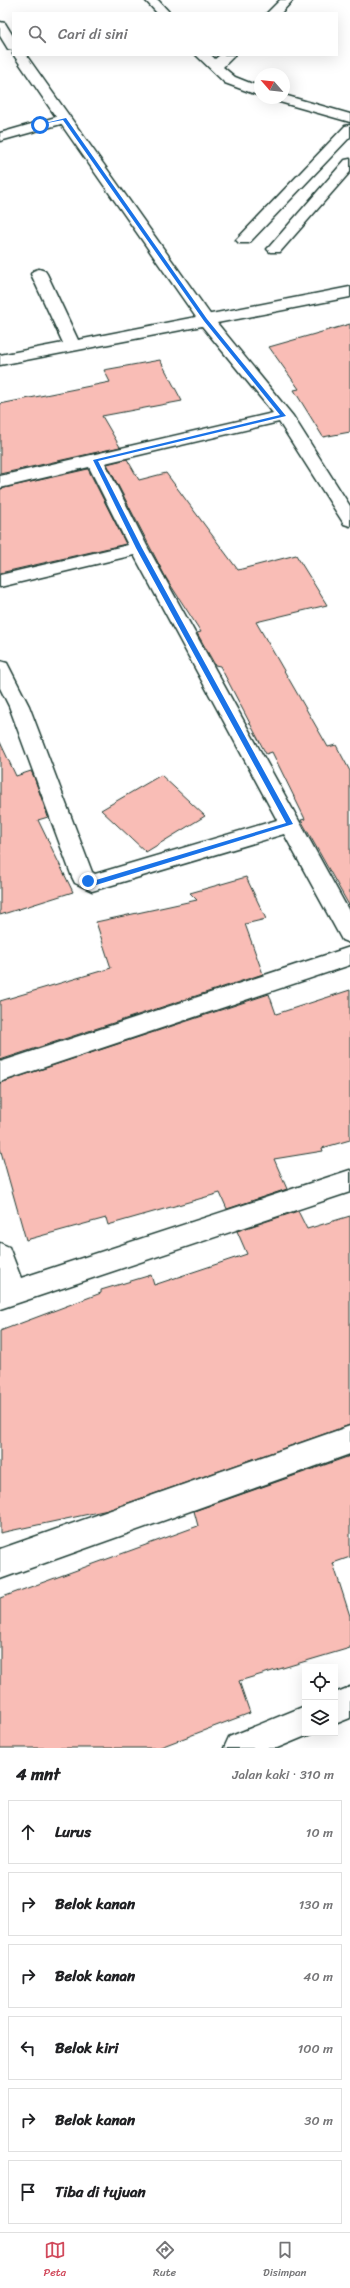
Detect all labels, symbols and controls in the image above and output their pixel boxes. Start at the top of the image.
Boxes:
search box [12,12,338,56]
text: Cari di sini [58,21,128,47]
icon: search [26,23,48,45]
north arrow [254,68,290,104]
route start [31,116,49,134]
route end [79,872,97,890]
map controls [302,1664,338,1736]
button: locate [302,1664,338,1700]
button: layers [302,1700,338,1736]
text: 4 mnt [16,1759,60,1789]
text: Jalan kaki · 310 m [232,1763,334,1786]
text: Lurus [55,1819,91,1845]
icon: ahead [17,1821,39,1843]
text: 10 m [306,1821,333,1844]
text: Belok kanan [55,1891,135,1917]
icon: right [17,1893,39,1915]
text: 130 m [299,1893,333,1916]
text: Belok kanan [55,1963,135,1989]
icon: right [17,1965,39,1987]
text: 40 m [303,1965,333,1988]
text: Belok kiri [55,2035,118,2061]
icon: left [17,2037,39,2059]
text: 100 m [298,2037,333,2060]
text: Belok kanan [55,2107,135,2133]
icon: right [17,2109,39,2131]
text: 30 m [304,2109,333,2132]
text: Tiba di tujuan [55,2179,146,2205]
icon: arrive [17,2181,39,2203]
tab: Peta [43,2239,66,2282]
tab: Rute [153,2239,176,2282]
tab: Disimpan [263,2239,307,2282]

